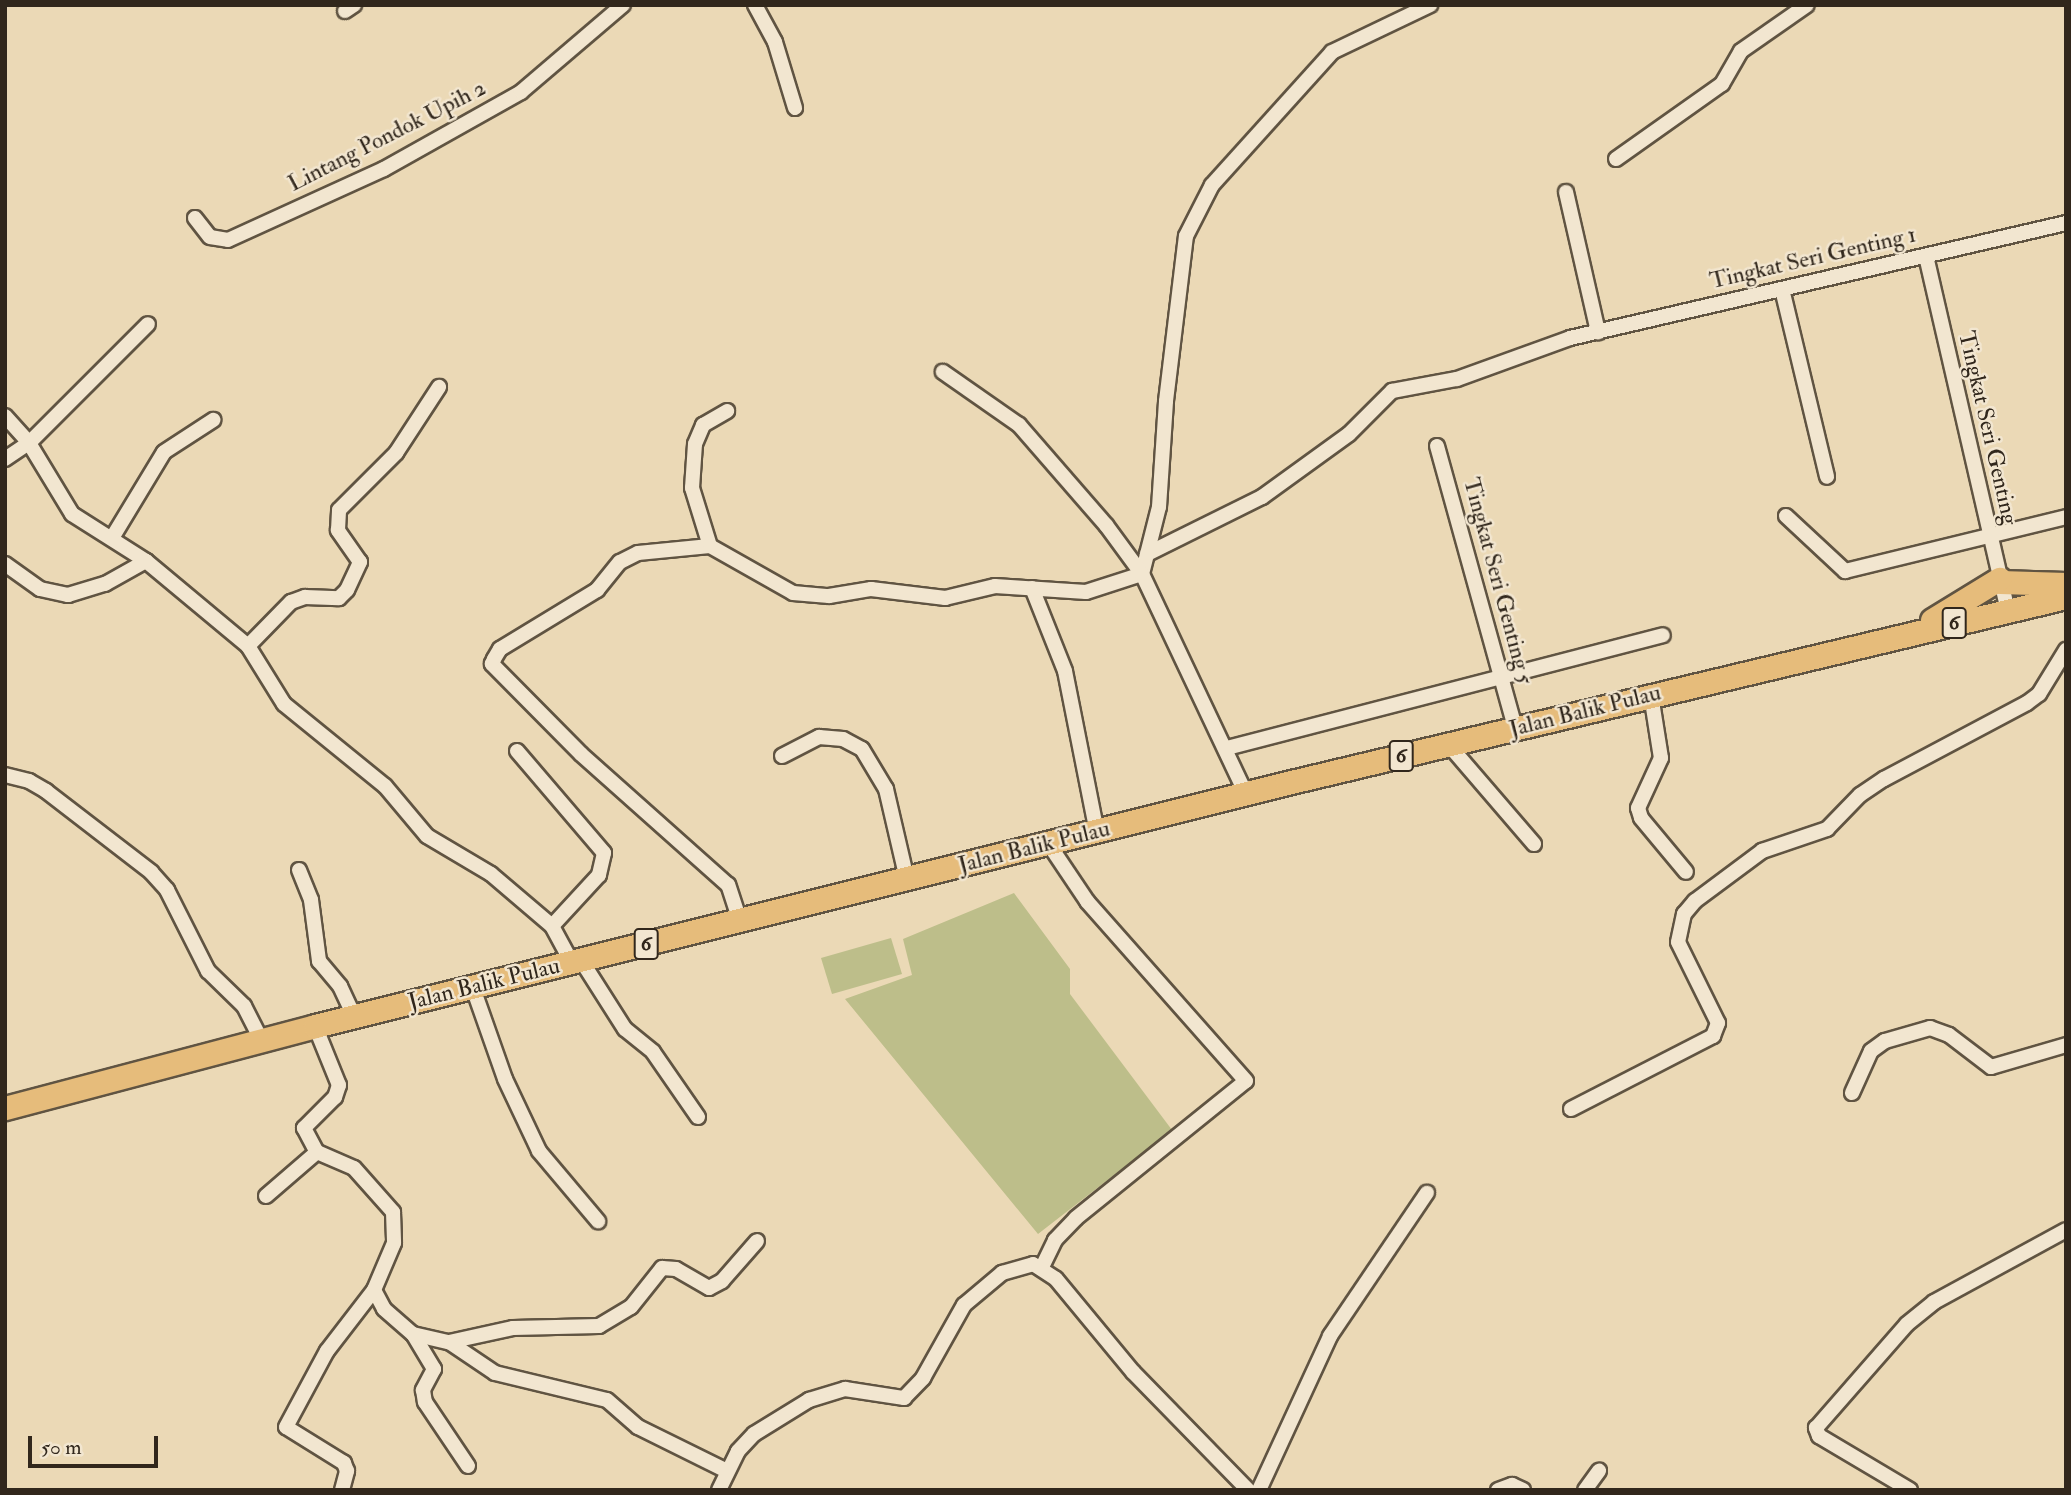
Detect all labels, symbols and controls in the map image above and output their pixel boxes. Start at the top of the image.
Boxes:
street label: Lintang Pondok Upih 2 [284,74,490,198]
street label: Tingkat Seri Genting 1 [1707,221,1919,295]
street label: Tingkat Seri Genting [1952,328,2024,528]
street label: Tingkat Seri Genting 5 [1457,475,1539,687]
road number: 6 [1940,606,1968,640]
street label: Jalan Balik Pulau [1506,679,1664,743]
road number: 6 [1387,738,1415,774]
street label: Jalan Balik Pulau [955,815,1113,879]
road number: 6 [632,926,660,962]
street label: Jalan Balik Pulau [405,952,563,1016]
scale bar [32,1422,161,1466]
text: 50 m [41,1434,82,1461]

